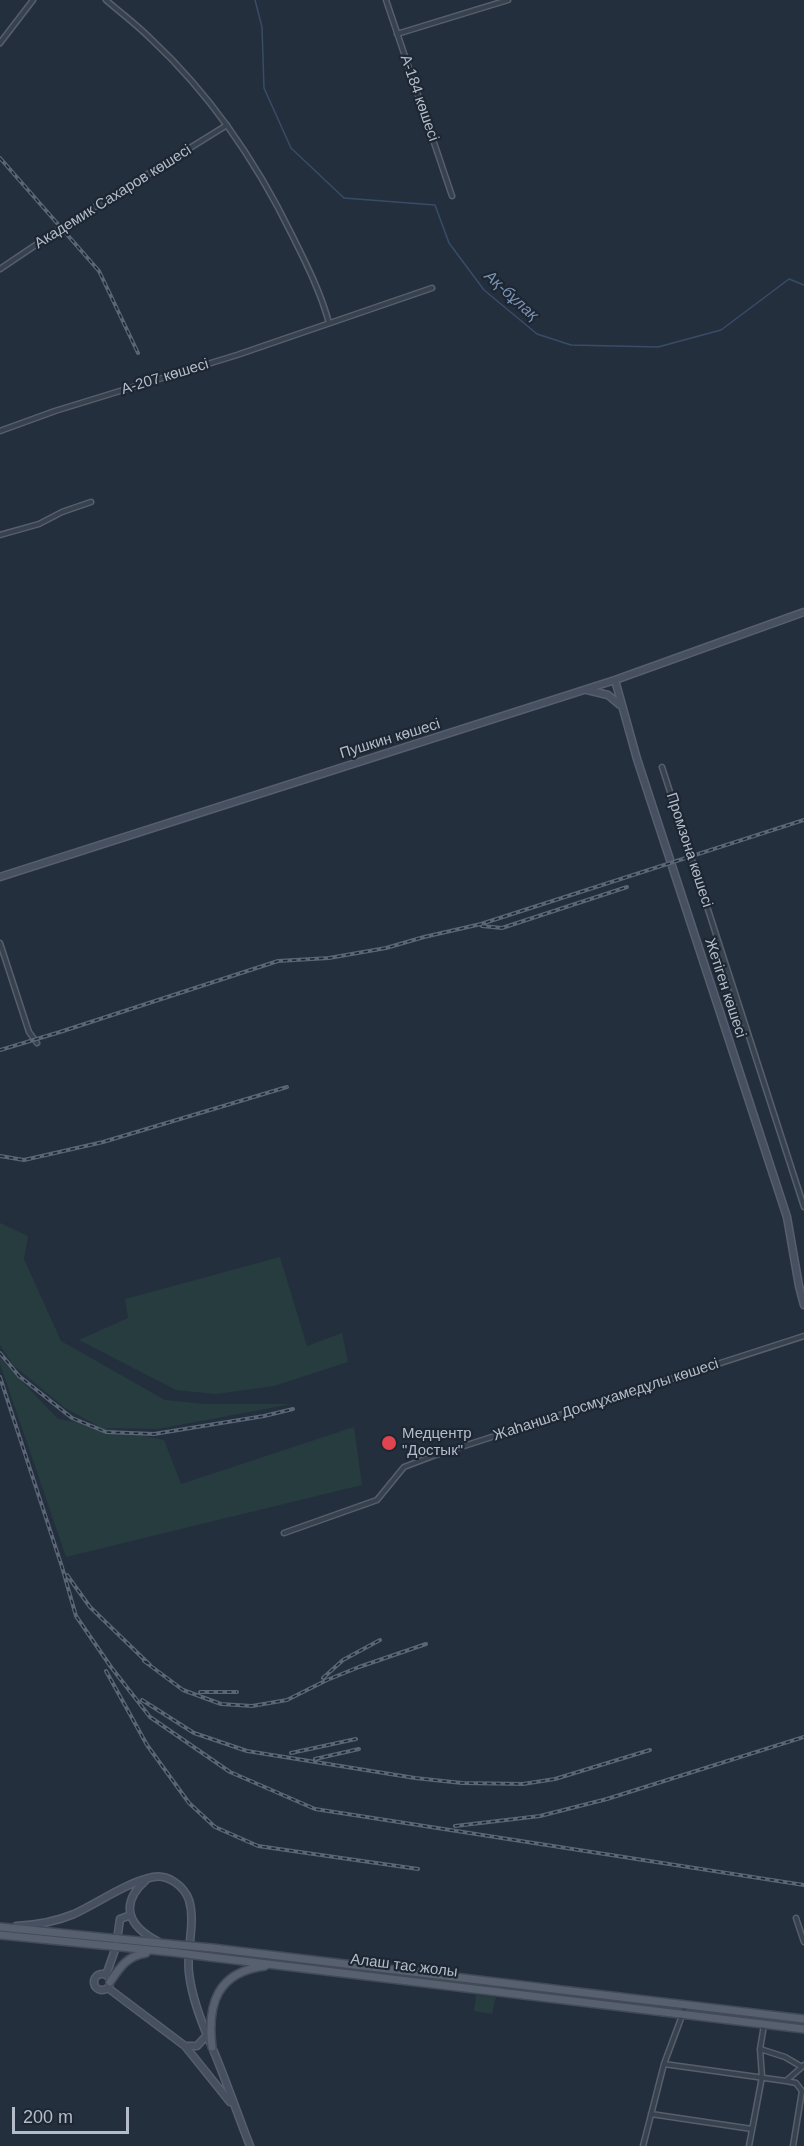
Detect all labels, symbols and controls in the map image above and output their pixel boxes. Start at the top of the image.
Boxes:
street label: А-184 көшесі [396,52,442,144]
street label: Академик Сахаров көшесі [31,141,195,253]
water label: Ақ-бұлақ [480,267,542,325]
street label: А-207 көшесі [119,355,211,399]
street label: Пушкин көшесі [338,715,442,763]
street label: Промзона көшесі [662,790,716,910]
street label: Жетіген көшесі [700,936,750,1040]
street label: Жаһанша Досмұхамедұлы көшесі [491,1355,721,1445]
place label: Медцентр "Достык" [402,1425,472,1460]
marker: Медцентр "Достык" [380,1434,398,1452]
street label: Алаш тас жолы [350,1951,458,1981]
scale bar [15,2095,132,2133]
text: 200 m [23,2107,73,2127]

